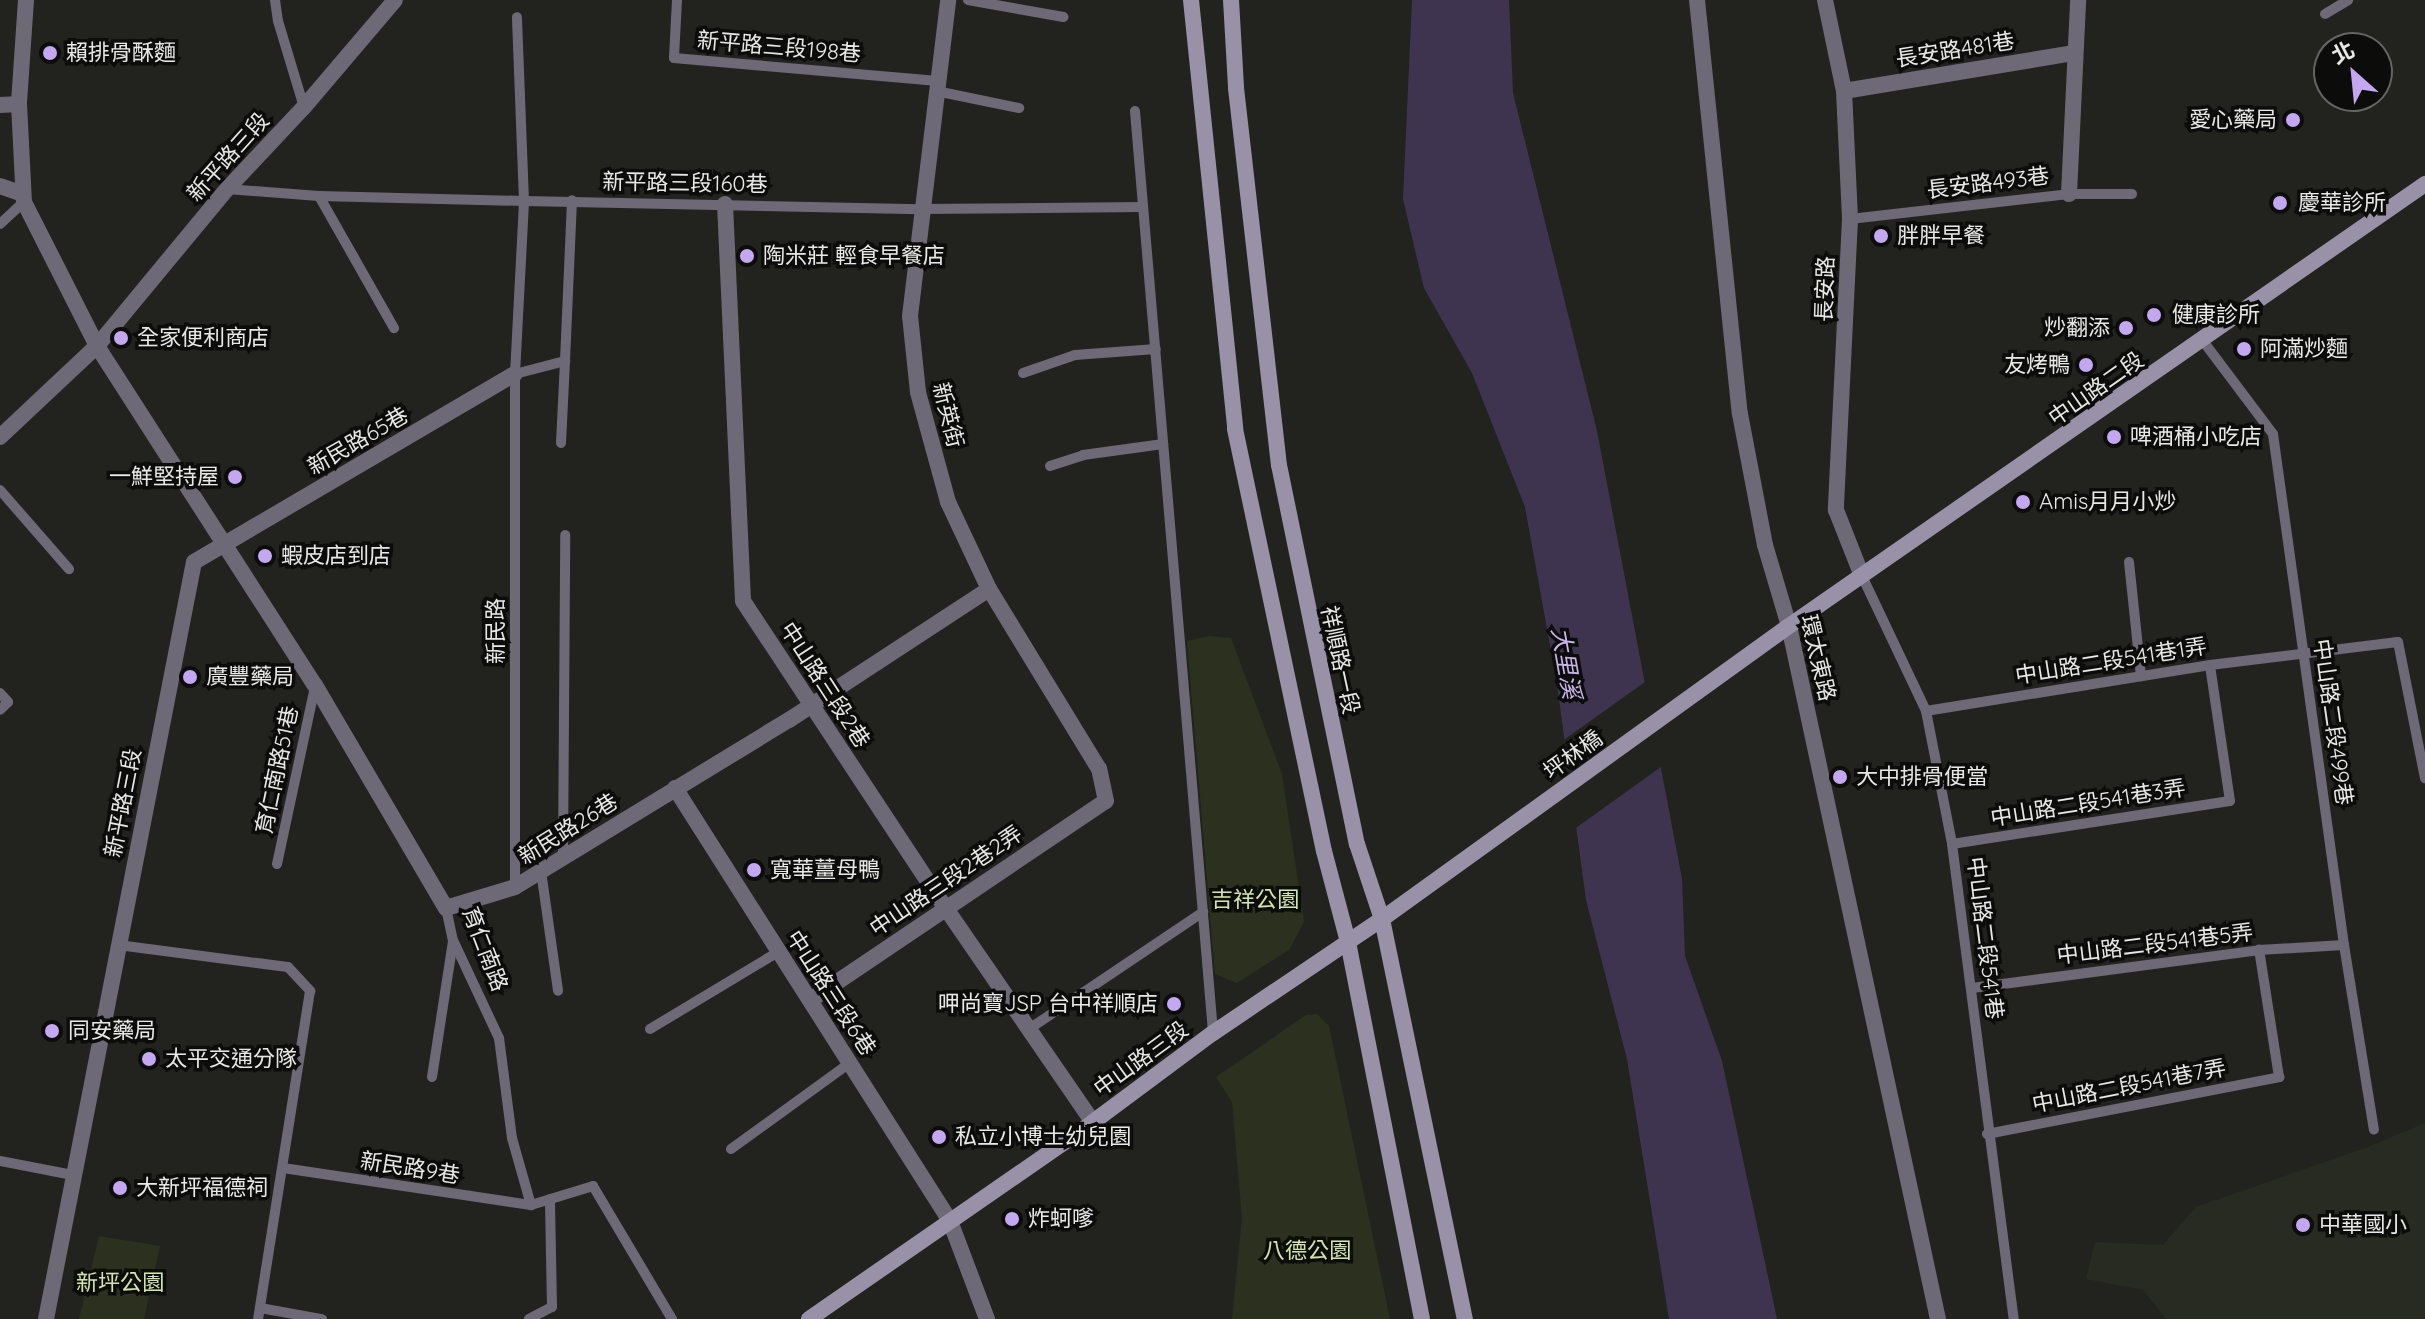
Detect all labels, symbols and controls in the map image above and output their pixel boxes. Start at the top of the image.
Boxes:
street label: 新平路三段198巷 [696,27,862,67]
street label: 長安路481巷 [1894,28,2016,72]
north arrow [2313,32,2393,112]
text: 北 [2327,35,2359,70]
place label: 賴排骨酥麵 [66,40,176,66]
marker: 賴排骨酥麵 [41,44,59,62]
street label: 新平路三段 [181,107,275,207]
place label: 愛心藥局 [2189,107,2277,133]
marker: 愛心藥局 [2284,111,2302,129]
street label: 長安路493巷 [1925,162,2051,204]
street label: 新平路三段160巷 [602,168,768,198]
place label: 慶華診所 [2298,190,2386,216]
marker: 慶華診所 [2269,192,2291,214]
place label: 胖胖早餐 [1897,223,1985,249]
marker: 胖胖早餐 [1872,227,1890,245]
place label: 陶米莊 輕食早餐店 [763,243,945,269]
marker: 陶米莊 輕食早餐店 [738,247,756,265]
street label: 長安路 [1811,256,1839,322]
place label: 健康診所 [2172,302,2260,328]
marker: 健康診所 [2143,304,2165,326]
place label: 炒翻添 [2044,315,2110,341]
marker: 炒翻添 [2117,319,2135,337]
place label: 全家便利商店 [137,325,269,351]
marker: 全家便利商店 [112,329,130,347]
place label: 阿滿炒麵 [2260,336,2348,362]
marker: 阿滿炒麵 [2235,340,2253,358]
street label: 中山路二段 [2043,347,2149,431]
place label: 友烤鴨 [2004,352,2070,378]
marker: 友烤鴨 [2077,356,2095,374]
street label: 新英街 [927,380,969,450]
street label: 新民路65巷 [303,402,413,480]
place label: 啤酒桶小吃店 [2130,424,2262,450]
marker: 啤酒桶小吃店 [2105,428,2123,446]
place label: 一鮮堅持屋 [109,464,219,490]
marker: 一鮮堅持屋 [226,468,244,486]
place label: Amis月月小炒 [2039,489,2176,515]
marker: Amis月月小炒 [2014,493,2032,511]
place label: 蝦皮店到店 [281,543,391,569]
marker: 蝦皮店到店 [256,547,274,565]
street label: 新民路 [483,598,509,664]
street label: 祥順路一段 [1316,603,1364,717]
street label: 環太東路 [1795,612,1841,704]
street label: 中山路三段2巷 [775,617,875,753]
water label: 大里溪 [1546,625,1586,701]
street label: 中山路二段541巷1弄 [2013,633,2209,689]
street label: 中山路二段499巷 [2308,637,2358,807]
place label: 廣豐藥局 [206,664,294,690]
marker: 廣豐藥局 [181,668,199,686]
street label: 育仁南路51巷 [251,704,303,836]
street label: 坪林橋 [1539,725,1607,785]
street label: 新平路三段 [100,746,146,860]
place label: 大中排骨便當 [1856,764,1988,790]
marker: 大中排骨便當 [1831,768,1849,786]
street label: 中山路二段541巷3弄 [1989,775,2187,831]
street label: 新民路26巷 [514,788,622,870]
street label: 中山路三段2巷2弄 [865,820,1027,942]
street label: 中山路二段541巷 [1962,855,2008,1021]
place label: 寬華薑母鴨 [770,857,880,883]
marker: 寬華薑母鴨 [745,861,763,879]
park label: 吉祥公園 [1211,887,1299,913]
street label: 育仁南路 [457,903,513,995]
street label: 中山路二段541巷5弄 [2055,919,2255,969]
street label: 中山路三段6巷 [781,925,881,1061]
place label: 呷尚寶JSP 台中祥順店 [938,991,1158,1017]
marker: 呷尚寶JSP 台中祥順店 [1165,995,1183,1013]
street label: 中山路三段 [1089,1016,1193,1102]
place label: 同安藥局 [68,1018,156,1044]
marker: 同安藥局 [43,1022,61,1040]
place label: 太平交通分隊 [165,1046,297,1072]
marker: 太平交通分隊 [140,1050,158,1068]
street label: 中山路二段541巷7弄 [2030,1054,2228,1118]
place label: 私立小博士幼兒園 [955,1124,1131,1150]
marker: 私立小博士幼兒園 [930,1128,948,1146]
street label: 新民路9巷 [358,1147,462,1189]
place label: 大新坪福德祠 [136,1175,268,1201]
marker: 大新坪福德祠 [111,1179,129,1197]
place label: 炸蚵嗲 [1028,1206,1094,1232]
marker: 炸蚵嗲 [1003,1210,1021,1228]
place label: 中華國小 [2319,1212,2407,1238]
marker: 中華國小 [2294,1216,2312,1234]
park label: 八德公園 [1263,1238,1351,1264]
park label: 新坪公園 [76,1270,164,1296]

